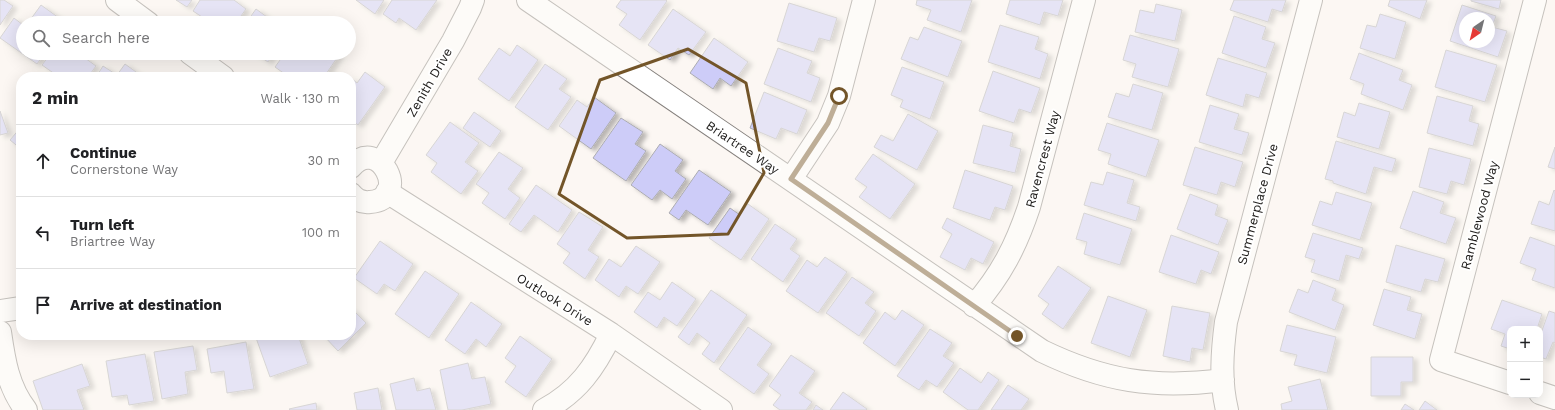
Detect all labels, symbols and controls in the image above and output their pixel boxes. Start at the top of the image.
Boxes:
north arrow [1459,12,1495,48]
search box [16,16,356,60]
icon: search [30,27,52,49]
text: Search here [62,29,150,47]
street label: Zenith Drive [404,45,455,119]
route start [830,87,848,105]
text: 2 min [32,88,78,108]
text: Walk · 130 m [261,91,340,106]
street label: Ravencrest Way [1022,109,1063,209]
street label: Briartree Way [703,117,782,178]
street label: Summerplace Drive [1234,142,1281,266]
text: Continue [70,144,137,162]
icon: ahead [32,150,54,172]
text: 30 m [308,153,340,168]
street label: Ramblewood Way [1458,159,1501,271]
text: Cornerstone Way [70,162,178,177]
text: Turn left [70,216,134,234]
icon: left [32,222,54,244]
text: 100 m [302,225,340,240]
text: Briartree Way [70,234,155,249]
street label: Outlook Drive [514,270,595,329]
icon: arrive [32,294,54,316]
text: Arrive at destination [70,296,222,314]
map controls [1507,326,1543,398]
button: + [1507,326,1543,362]
route end [1008,327,1026,345]
button: − [1507,362,1543,398]

